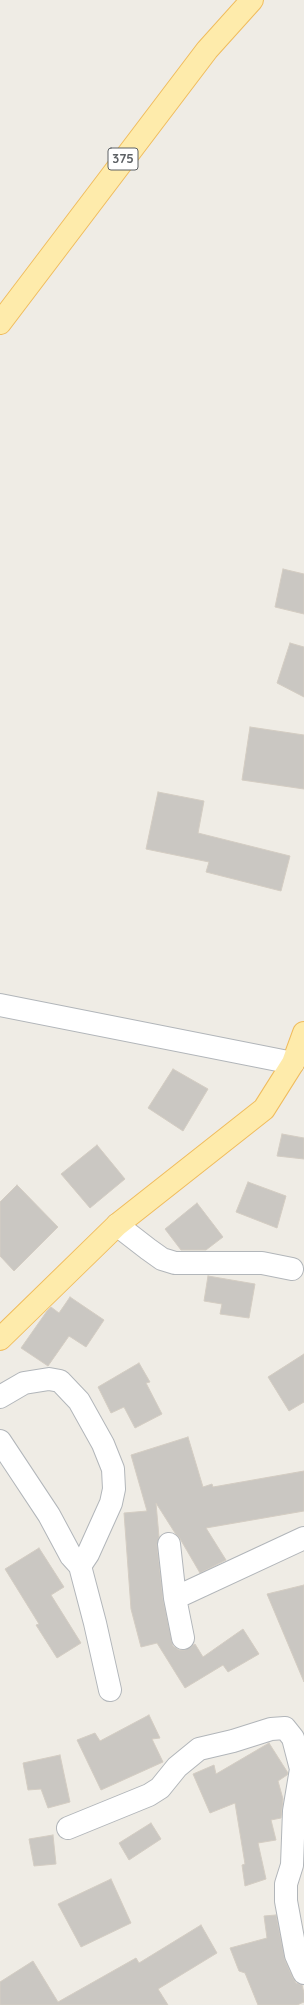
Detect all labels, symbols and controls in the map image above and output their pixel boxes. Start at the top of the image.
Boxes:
road number: 375 [108,148,138,170]

